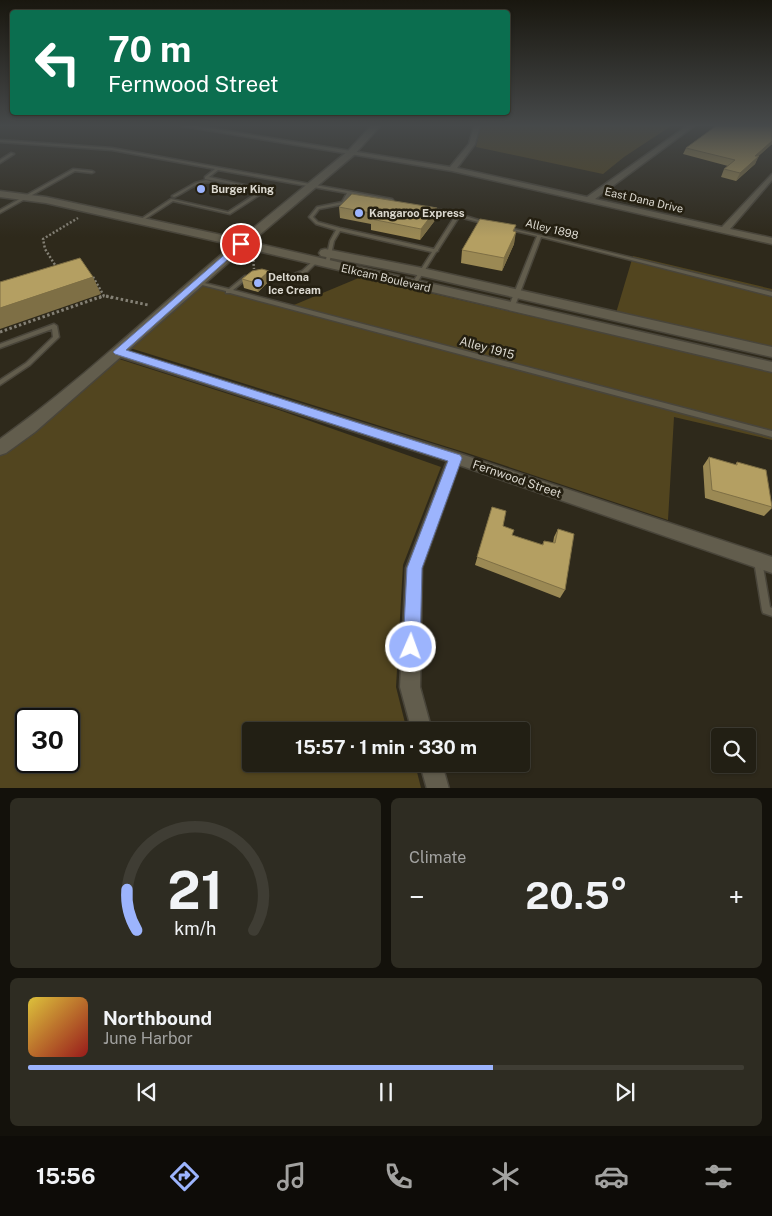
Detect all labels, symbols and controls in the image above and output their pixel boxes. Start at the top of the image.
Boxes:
text: 70 m [108,29,191,70]
icon: left [25,30,90,95]
text: Fernwood Street [108,71,279,97]
marker: Burger King [195,183,207,195]
place label: Burger King [211,183,274,195]
street label: East Dana Drive [604,185,684,215]
marker: Kangaroo Express [353,207,365,219]
place label: Kangaroo Express [369,207,465,219]
street label: Alley 1898 [524,217,580,241]
pin [220,223,262,265]
icon: arrive [227,230,255,258]
street label: Elkcam Boulevard [340,262,432,294]
place label: Deltona Ice Cream [268,271,321,296]
marker: Deltona Ice Cream [252,277,264,289]
street label: Alley 1915 [458,334,516,362]
street label: Fernwood Street [471,457,564,501]
position arrow [384,620,436,672]
speed limit sign: 30 [15,708,80,773]
map controls [711,728,756,773]
button: search [711,728,756,773]
text: 15:57 · 1 min · 330 m [295,736,477,758]
text: Climate [409,848,466,867]
text: 21 [168,860,223,921]
text: 20.5° [525,873,628,918]
text: − [409,880,425,913]
text: + [728,880,744,913]
text: km/h [174,918,217,939]
text: Northbound [103,1007,212,1029]
text: June Harbor [103,1029,193,1048]
icon: previous [133,1078,161,1106]
icon: pause [372,1078,400,1106]
icon: next [611,1078,639,1106]
icon: directions [167,1159,202,1194]
icon: music [274,1159,309,1194]
icon: phone [381,1159,416,1194]
icon: climate [488,1159,523,1194]
icon: car [594,1159,629,1194]
icon: filters [701,1159,736,1194]
text: 15:56 [36,1163,95,1189]

